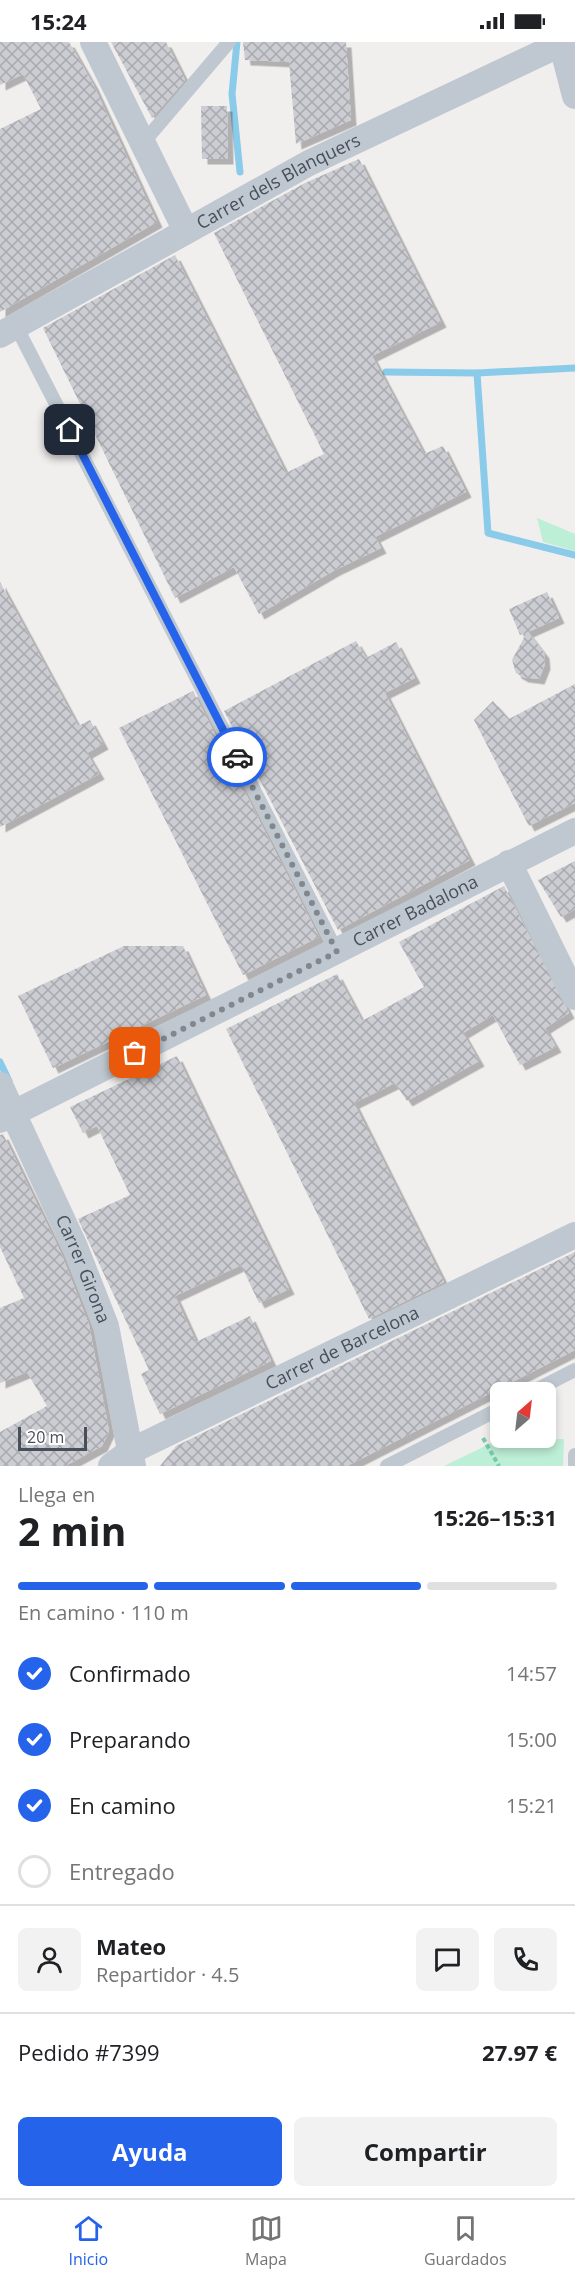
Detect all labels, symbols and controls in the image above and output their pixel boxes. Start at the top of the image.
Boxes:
text: 15:24 [30,6,87,36]
street label: Carrer dels Blanquers [192,127,364,234]
pin [44,404,95,455]
icon: home [53,413,86,446]
courier [207,727,267,787]
icon: car [221,741,254,774]
street label: Carrer Badalona [348,869,482,952]
pin [109,1027,160,1078]
icon: bag [118,1036,151,1069]
street label: Carrer Girona [51,1211,117,1326]
street label: Carrer de Barcelona [261,1300,423,1395]
north arrow [490,1382,556,1448]
map controls [490,1382,556,1448]
scale bar [18,1424,87,1452]
text: 20 m [27,1426,64,1448]
text: Llega en [18,1481,95,1508]
text: 15:26–15:31 [433,1502,557,1532]
text: 2 min [18,1504,126,1557]
text: En camino · 110 m [18,1599,189,1626]
icon: check [18,1657,51,1690]
text: Confirmado [69,1658,191,1688]
text: 14:57 [506,1660,557,1687]
icon: check [18,1723,51,1756]
text: Preparando [69,1724,191,1754]
text: 15:00 [506,1726,557,1753]
icon: check [18,1789,51,1822]
text: En camino [69,1790,176,1820]
text: 15:21 [506,1792,557,1819]
text: Entregado [69,1856,175,1886]
button: person [18,1928,81,1991]
button: chat [416,1928,479,1991]
button: phone [494,1928,557,1991]
text: Mateo [96,1931,166,1961]
text: Repartidor · 4.5 [96,1961,240,1988]
text: Pedido #7399 [18,2037,160,2067]
text: 27.97 € [482,2037,557,2067]
button: Ayuda [18,2117,282,2186]
button: Compartir [294,2117,557,2186]
tab: Inicio [68,2212,108,2270]
tab: Mapa [245,2212,287,2270]
tab: Guardados [424,2212,507,2270]

